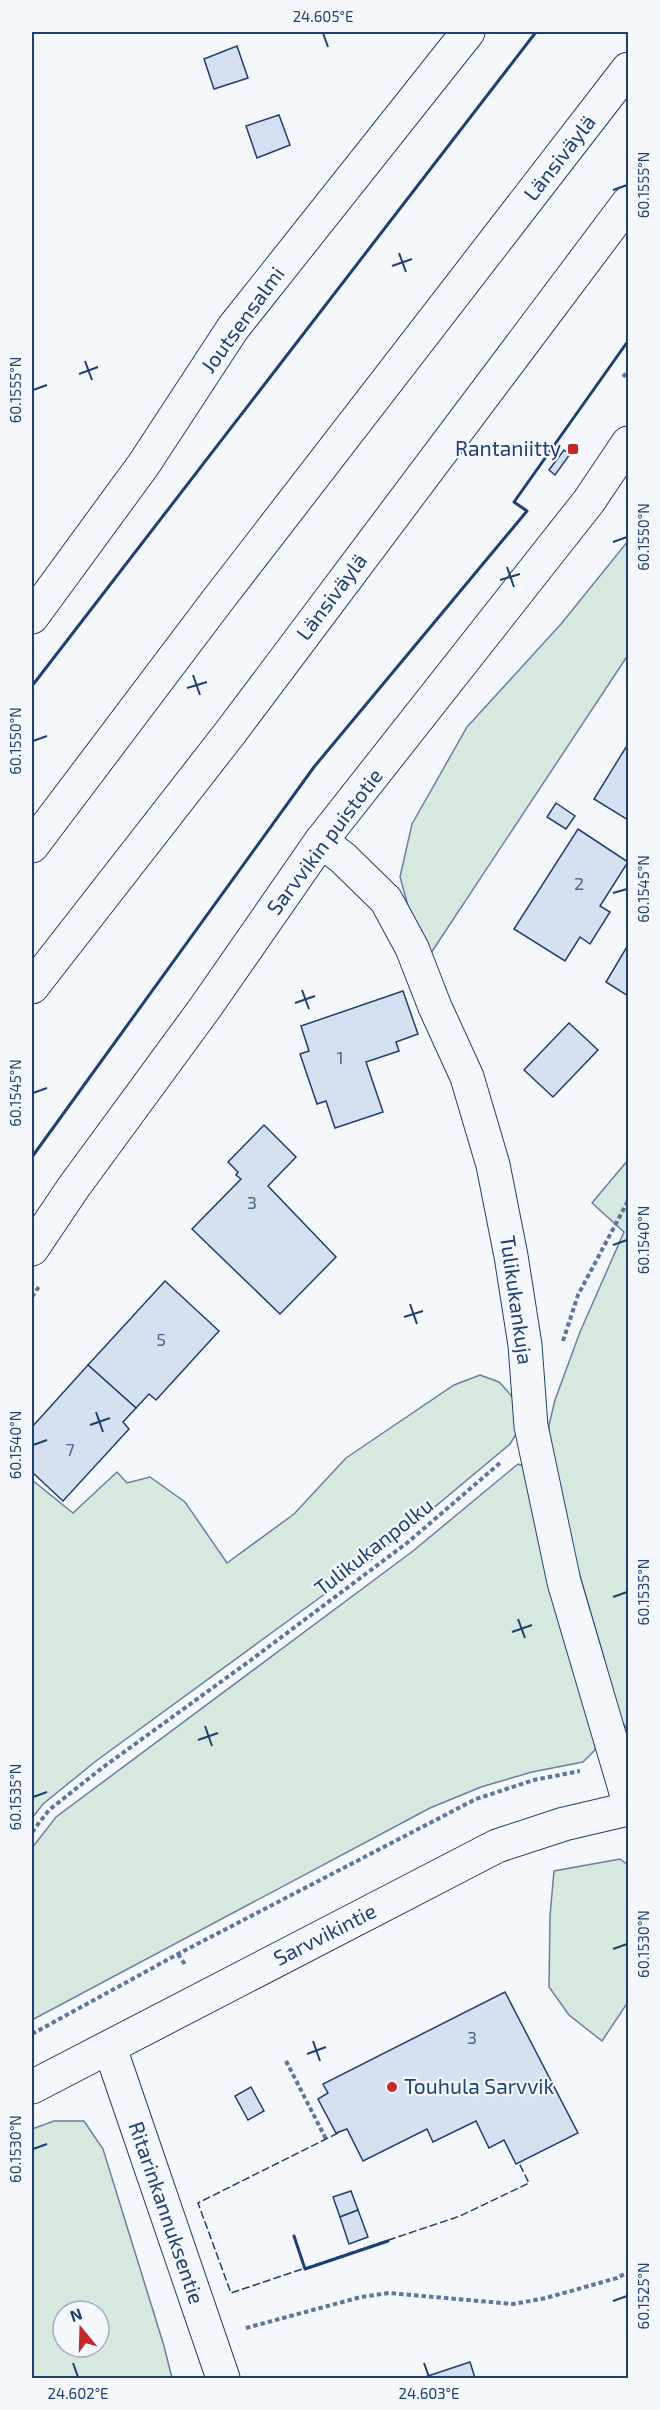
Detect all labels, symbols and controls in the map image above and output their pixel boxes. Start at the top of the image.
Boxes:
text: 24.605°E [293,7,353,25]
street label: Länsiväylä [518,109,600,205]
text: 60.1555°N [634,152,652,218]
street label: Joutsensalmi [195,261,289,377]
text: 60.1555°N [6,357,24,423]
place label: Rantaniitty [455,435,561,460]
marker: Rantaniitty [566,442,580,456]
text: 60.1550°N [634,503,652,571]
street label: Länsiväylä [290,548,371,644]
text: 60.1550°N [6,707,24,775]
street label: Sarvvikin puistotie [261,763,387,919]
text: 60.1545°N [634,855,652,923]
house number: 2 [574,872,584,894]
house number: 1 [336,1046,344,1068]
text: 60.1545°N [6,1059,24,1127]
house number: 3 [247,1191,257,1213]
text: 60.1540°N [634,1206,652,1274]
street label: Tulikukankuja [495,1234,539,1366]
house number: 5 [156,1328,166,1350]
text: 60.1540°N [6,1411,24,1479]
house number: 7 [65,1438,75,1460]
street label: Tulikukanpolku [309,1492,437,1600]
text: 60.1535°N [634,1559,652,1625]
text: 60.1535°N [6,1764,24,1830]
street label: Sarvvikintie [269,1897,380,1970]
text: 60.1530°N [634,1910,652,1978]
house number: 3 [467,2026,477,2048]
place label: Touhula Sarvvik [404,2073,555,2098]
marker: Touhula Sarvvik [385,2080,399,2094]
text: 60.1530°N [6,2115,24,2183]
street label: Ritarinkannuksentie [124,2118,210,2307]
text: 60.1525°N [634,2263,652,2329]
north arrow [51,2299,111,2359]
text: N [67,2303,85,2325]
text: 24.602°E [48,2384,109,2402]
text: 24.603°E [399,2384,459,2402]

